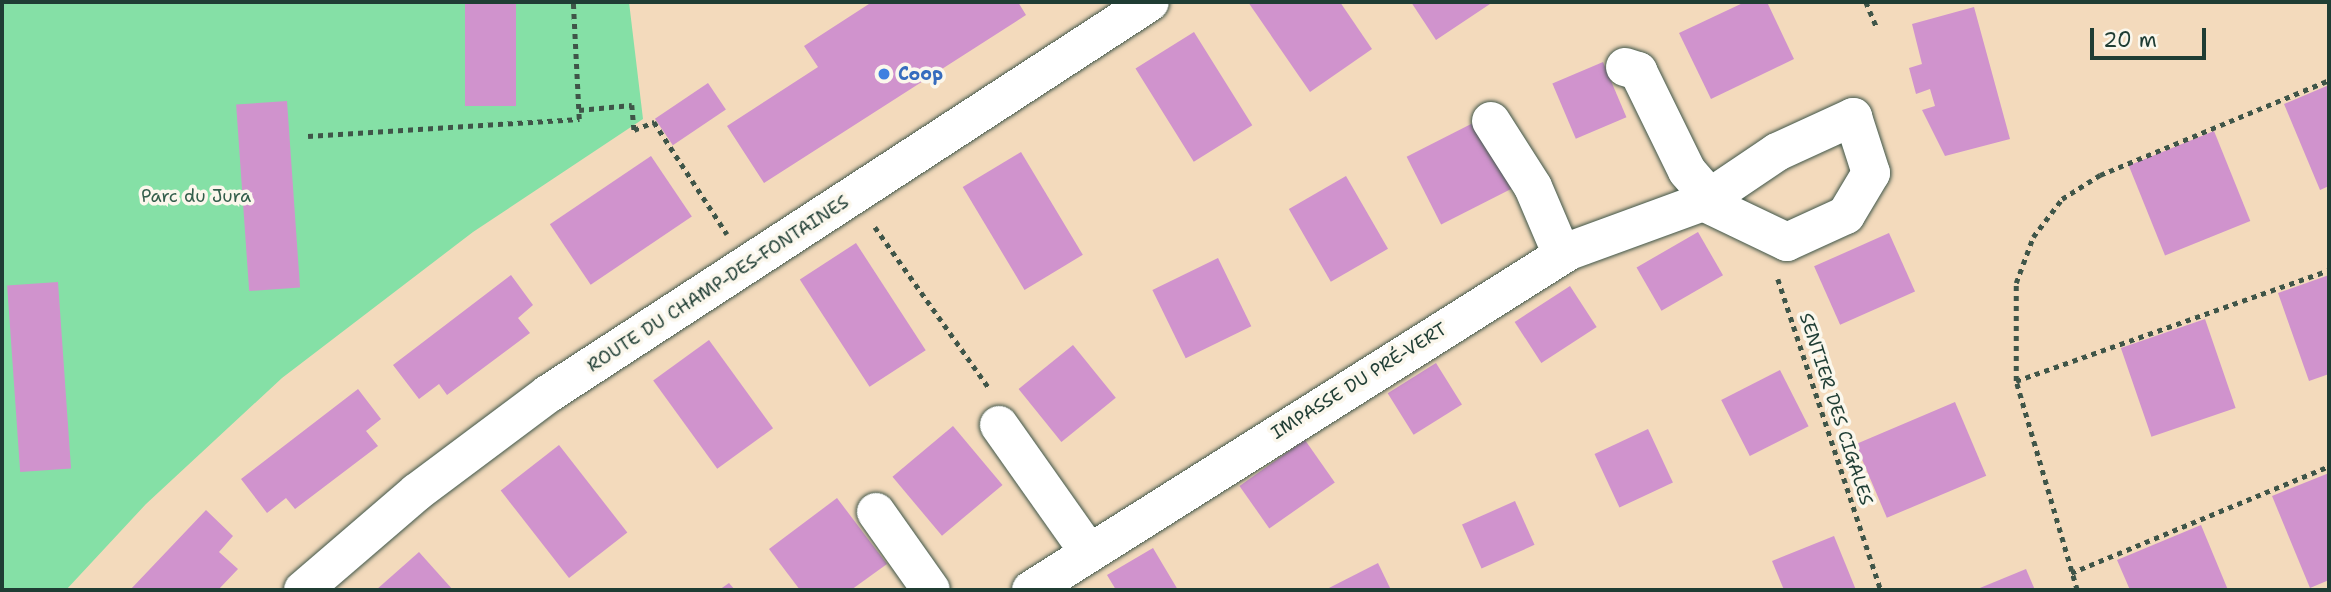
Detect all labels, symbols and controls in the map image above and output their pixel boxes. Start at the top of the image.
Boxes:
scale bar [2093,14,2208,58]
text: 20 m [2103,26,2157,54]
place label: Coop [898,63,943,85]
marker: Coop [876,66,892,82]
park label: Parc du Jura [141,185,251,207]
street label: ROUTE DU CHAMP-DES-FONTAINES [583,191,853,377]
street label: SENTIER DES CIGALES [1795,310,1877,508]
street label: IMPASSE DU PRÉ-VERT [1267,318,1451,444]

